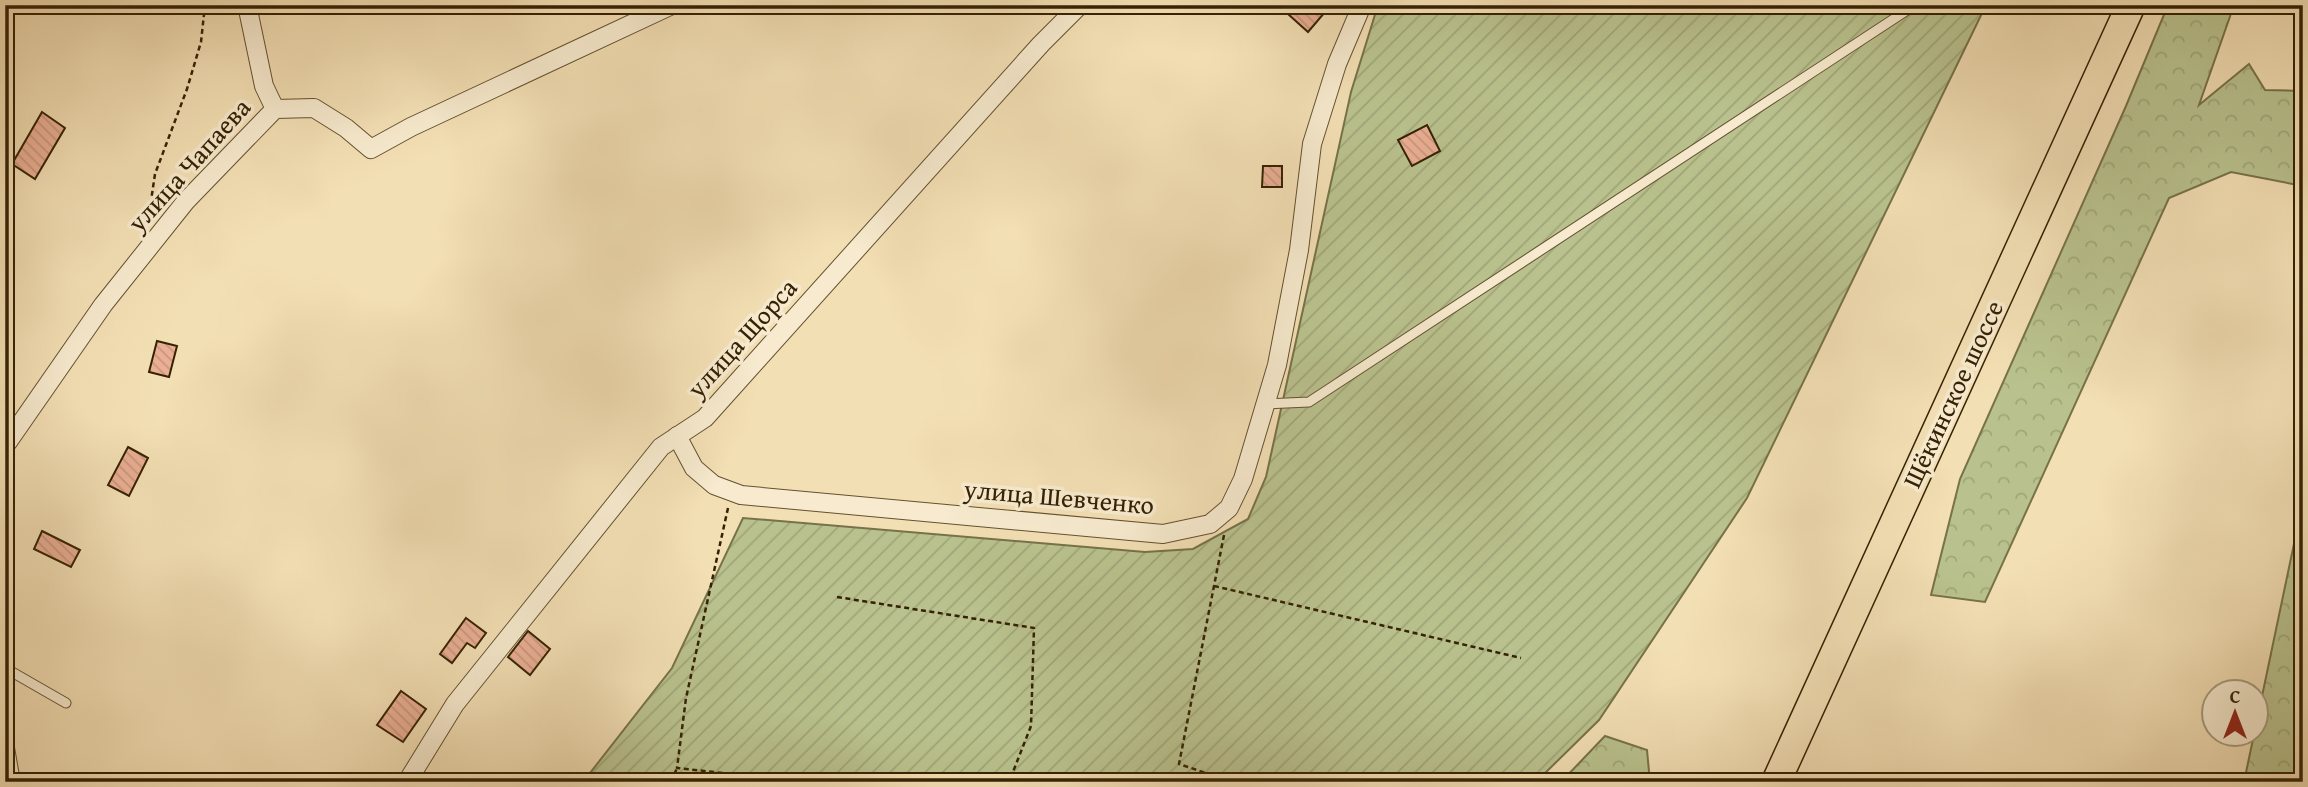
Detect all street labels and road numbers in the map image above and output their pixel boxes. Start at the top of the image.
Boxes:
street label: улица Чапаева [117,89,260,241]
street label: улица Щорса [677,269,806,407]
street label: Щёкинское шоссе [1892,294,2013,494]
street label: улица Шевченко [961,469,1156,524]

